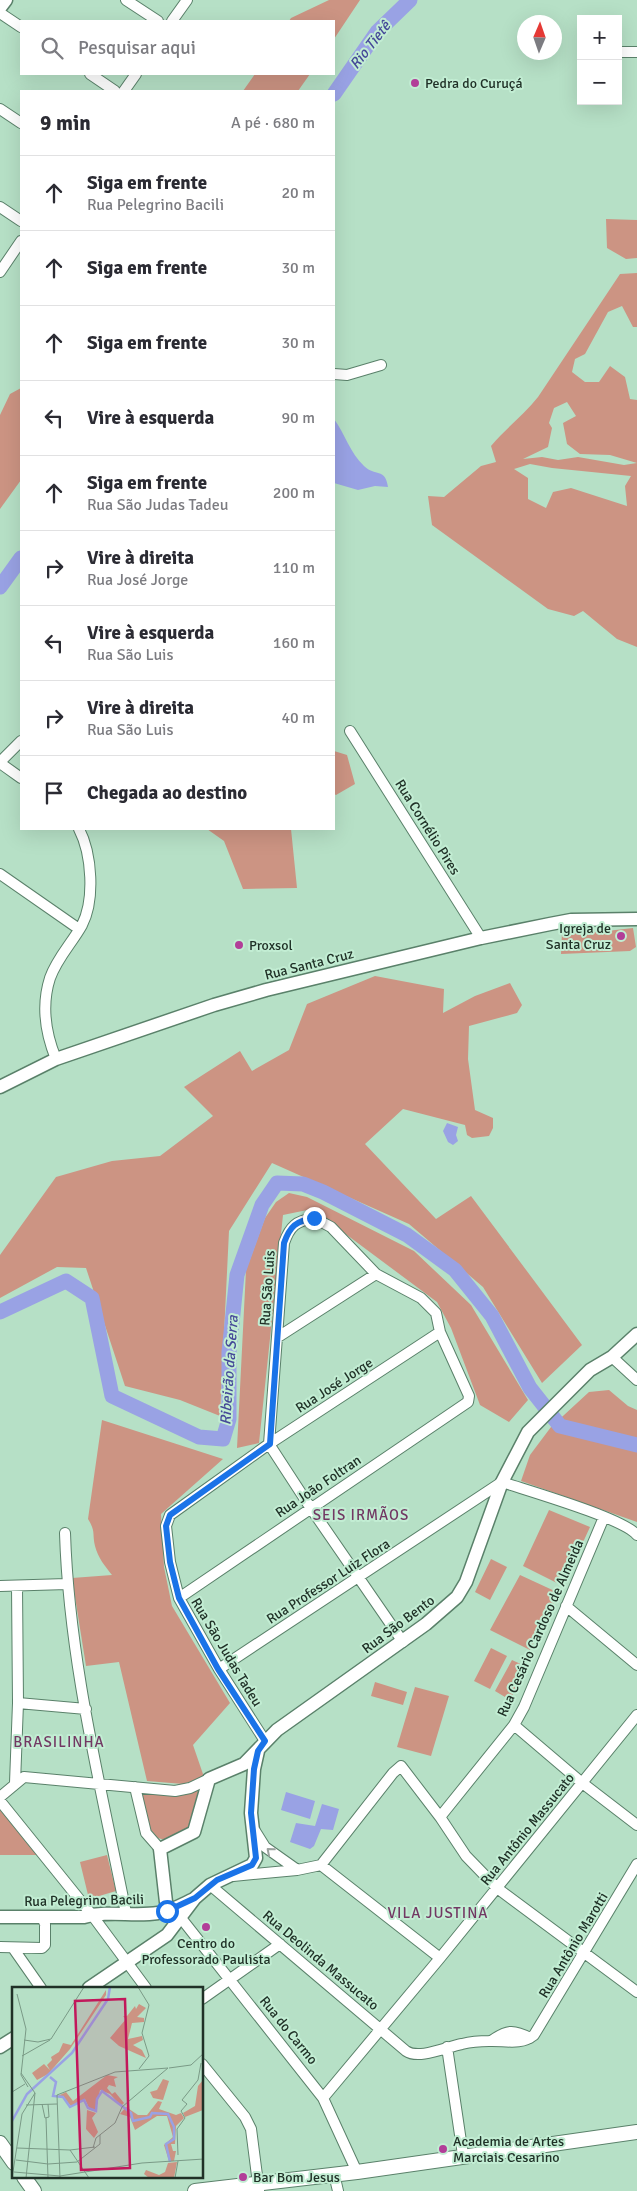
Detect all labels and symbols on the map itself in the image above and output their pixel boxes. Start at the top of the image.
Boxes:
north arrow [517,15,562,60]
water label: Rio Tietê [346,16,395,73]
place label: Pedra do Curuçá [425,75,523,92]
marker: Pedra do Curuçá [409,77,421,89]
street label: Rua Cornélio Pires [391,776,464,878]
place label: Igreja de Santa Cruz [546,920,611,953]
marker: Igreja de Santa Cruz [615,930,627,942]
place label: Proxsol [249,937,293,954]
marker: Proxsol [233,939,245,951]
street label: Rua Santa Cruz [263,945,355,984]
route end [303,1207,326,1230]
street label: Rua São Luis [256,1250,279,1326]
water label: Ribeirão da Serra [216,1314,242,1425]
street label: Rua José Jorge [292,1354,376,1417]
street label: Rua João Foltran [272,1452,364,1521]
district label: SEIS IRMÃOS [313,1505,409,1524]
street label: Rua Professor Luiz Flora [263,1535,393,1628]
street label: Rua Cesário Cardoso de Almeida [494,1537,587,1719]
street label: Rua São Bento [359,1592,438,1657]
street label: Rua São Judas Tadeu [187,1595,266,1710]
district label: BRASILINHA [13,1733,105,1751]
street label: Rua Antônio Massucato [477,1770,578,1889]
one-way arrow [267,1848,276,1857]
street label: Rua Antônio Marotti [535,1889,612,2001]
street label: Rua Pelegrino Bacili [24,1891,144,1910]
route start [156,1900,179,1923]
district label: VILA JUSTINA [387,1904,489,1922]
street label: Rua Deolinda Massucato [259,1907,382,2014]
marker: Centro do Professorado Paulista [200,1921,212,1933]
place label: Centro do Professorado Paulista [141,1935,271,1968]
inset map [12,1987,204,2178]
street label: Rua do Carmo [256,1993,321,2068]
place label: Academia de Artes Marciais Cesarino [453,2133,564,2166]
marker: Academia de Artes Marciais Cesarino [437,2143,449,2155]
place label: Bar Bom Jesus [253,2169,340,2186]
marker: Bar Bom Jesus [237,2171,249,2183]

